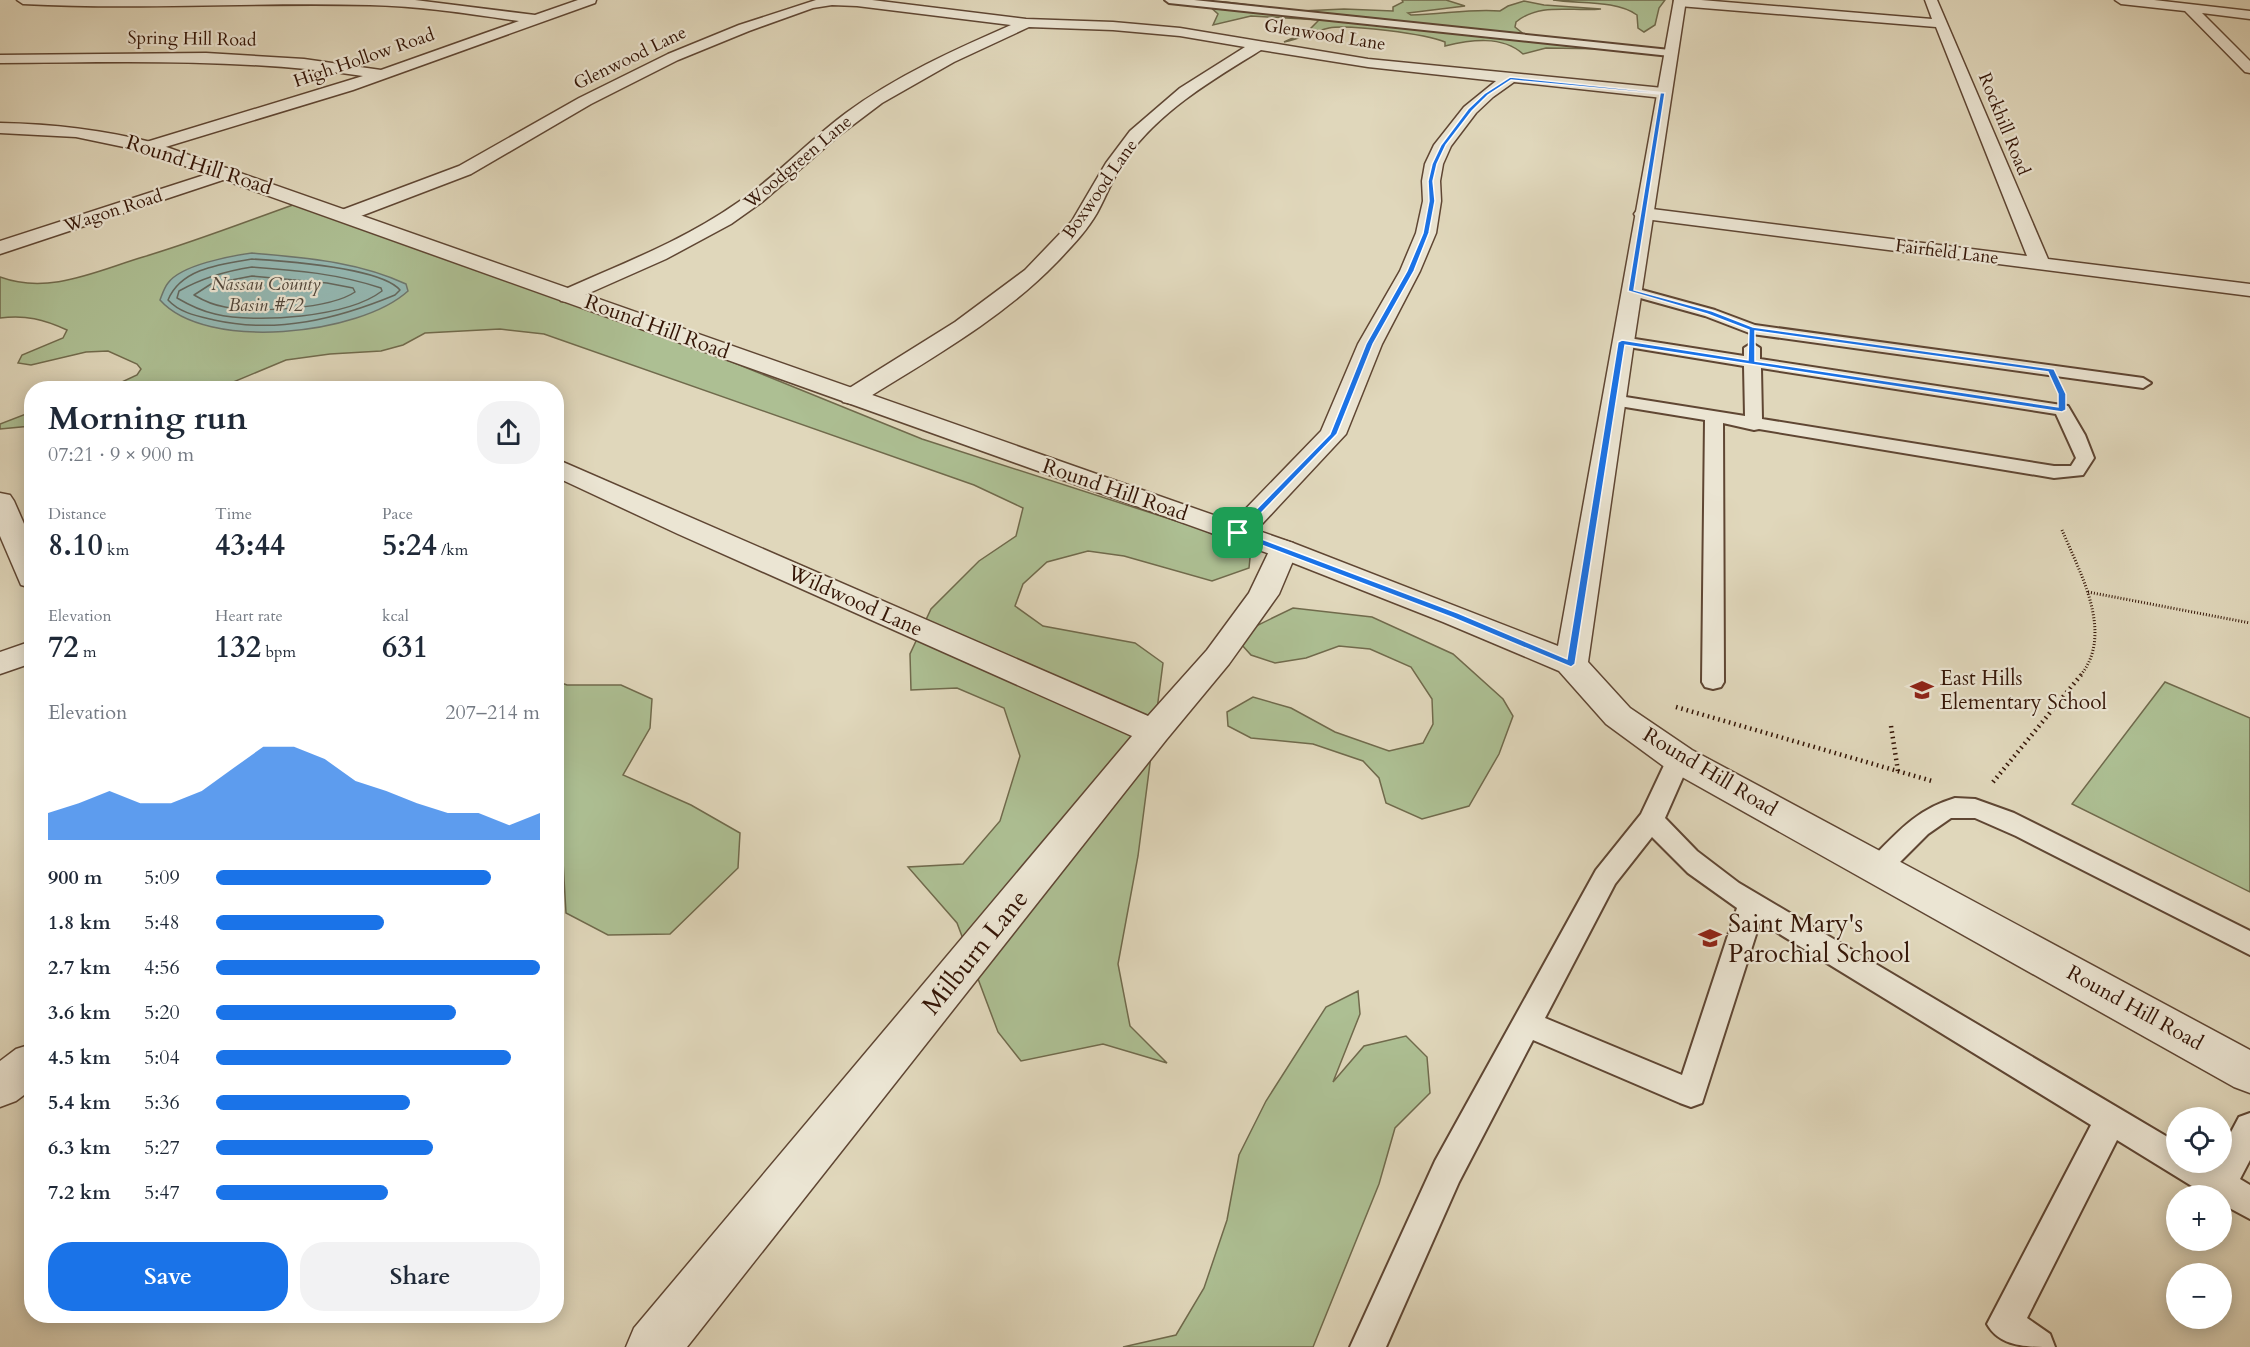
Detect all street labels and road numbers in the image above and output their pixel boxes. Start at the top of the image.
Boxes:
street label: Glenwood Lane [1262,13,1388,57]
street label: Glenwood Lane [569,20,691,96]
street label: High Hollow Road [290,22,438,94]
street label: Spring Hill Road [127,25,257,53]
street label: Rockhill Road [1972,69,2036,179]
street label: Woodgreen Lane [738,109,857,215]
street label: Round Hill Road [122,128,276,202]
street label: Boxwood Lane [1056,134,1144,244]
street label: Wagon Road [60,183,166,239]
street label: Fairfield Lane [1894,233,2000,271]
street label: Round Hill Road [581,287,733,367]
street label: Round Hill Road [1038,452,1192,528]
street label: Wildwood Lane [782,558,927,644]
street label: Round Hill Road [1637,720,1783,824]
street label: Milburn Lane [914,882,1036,1022]
street label: Round Hill Road [2061,958,2209,1058]

